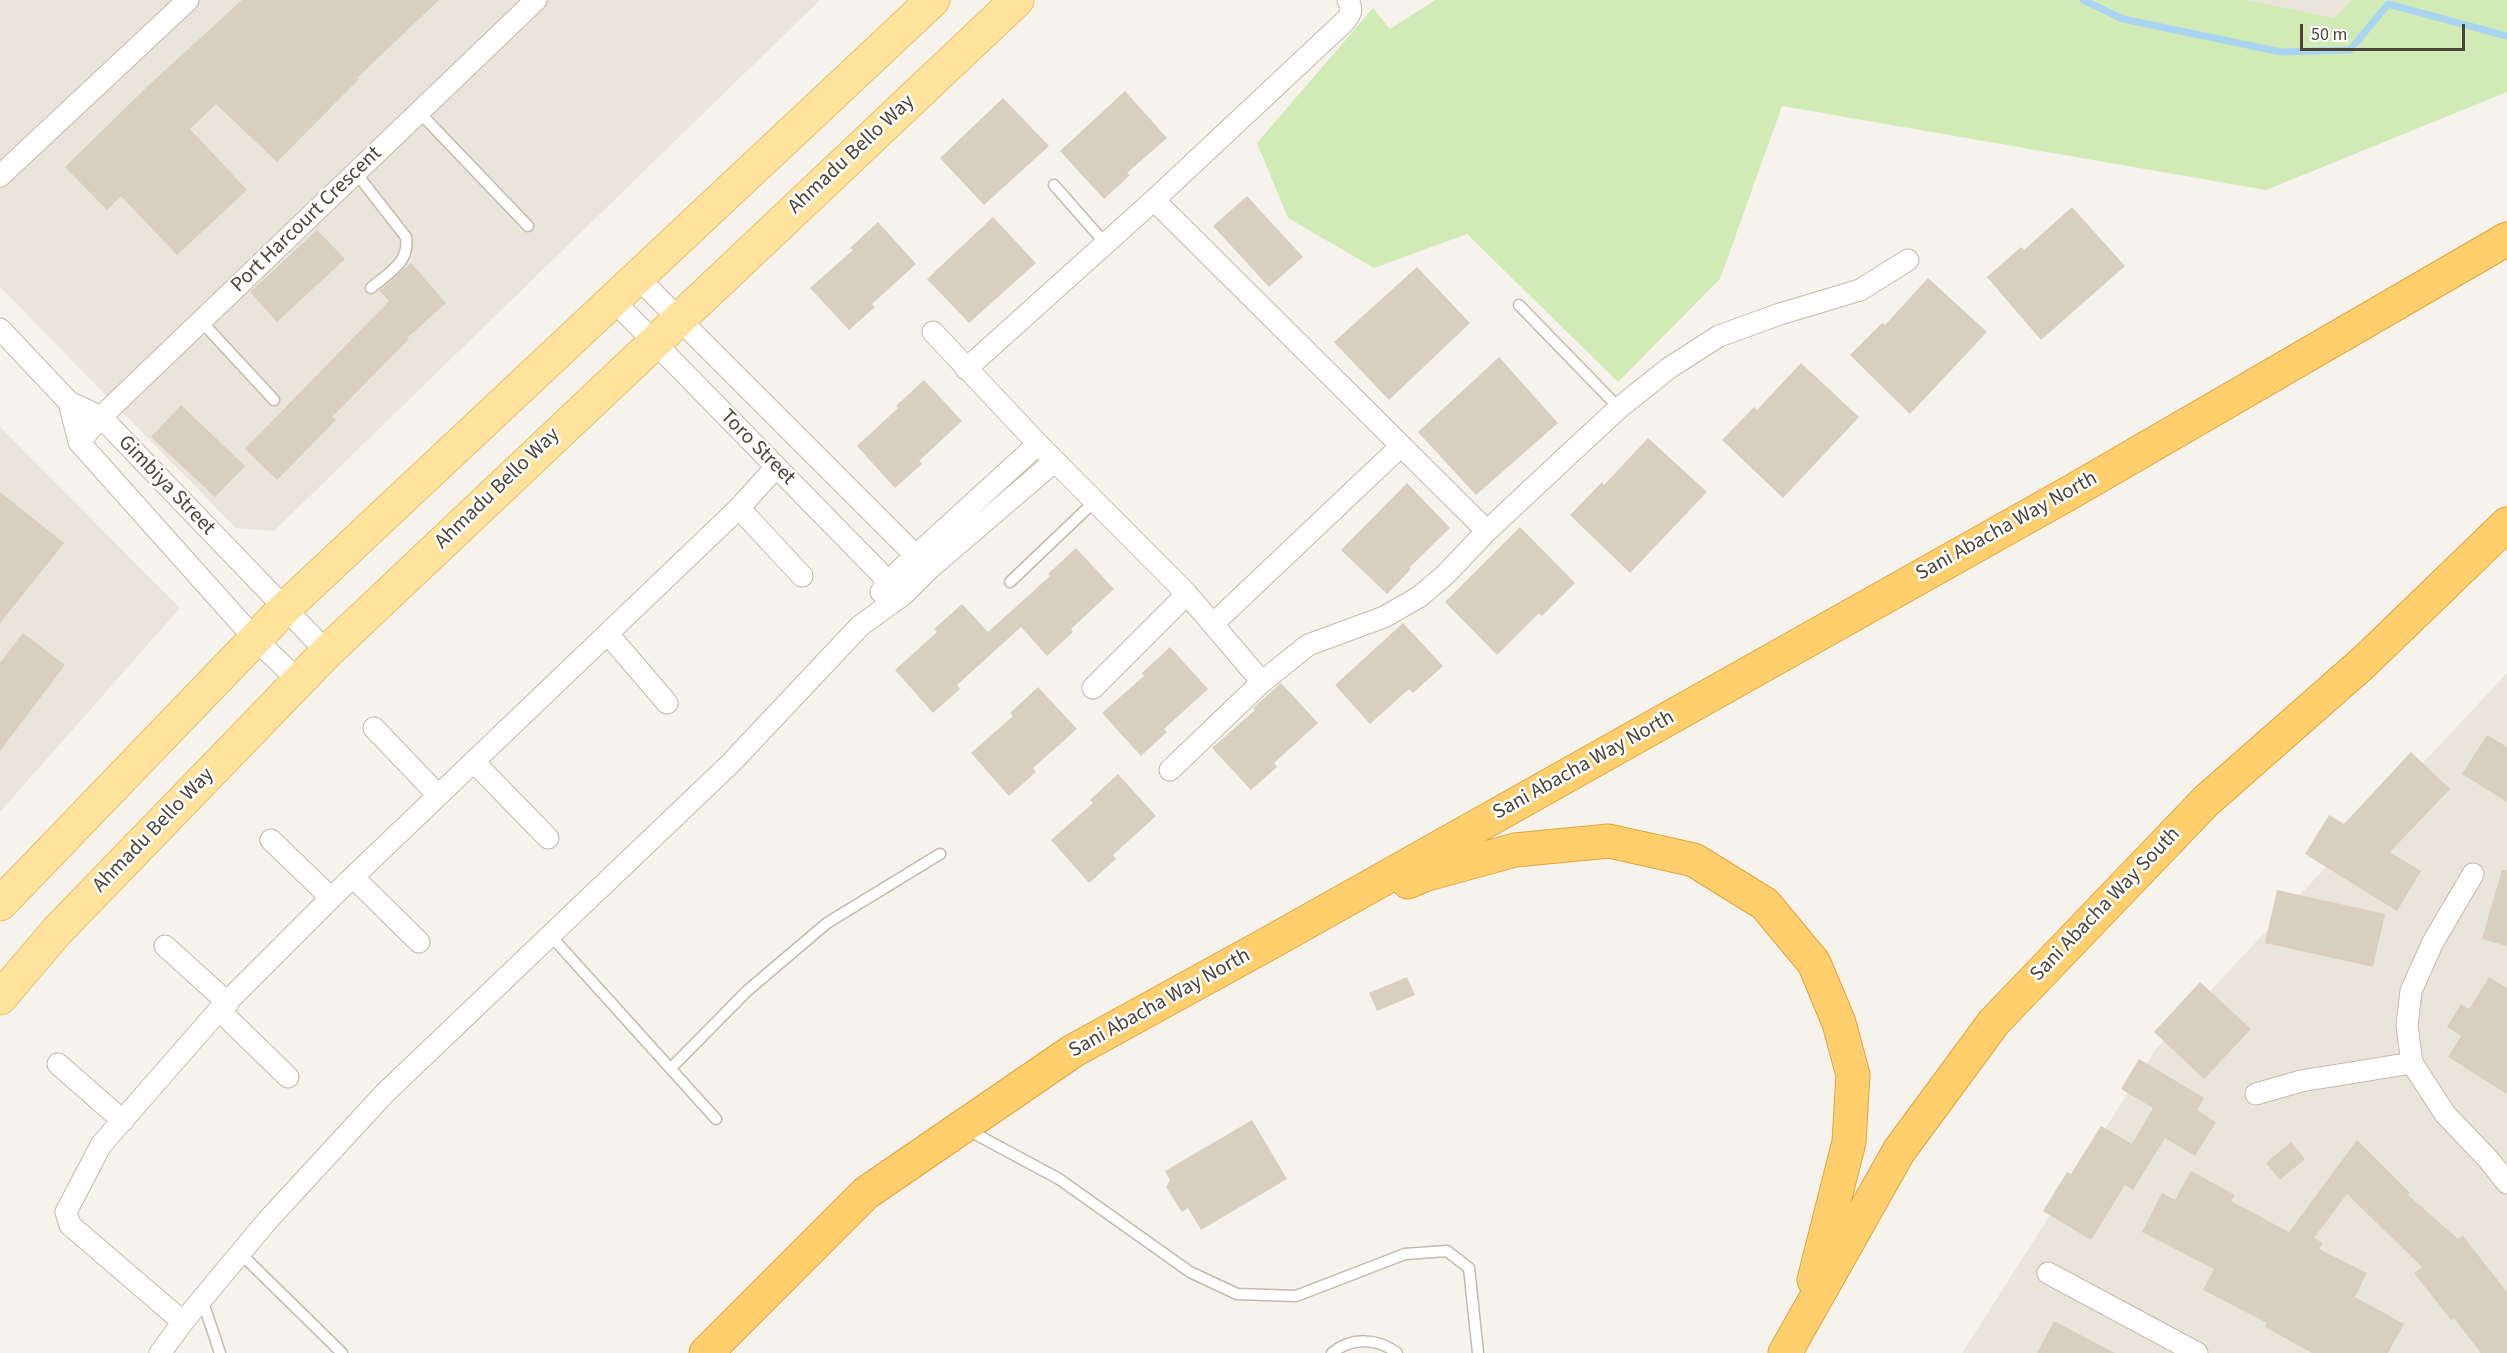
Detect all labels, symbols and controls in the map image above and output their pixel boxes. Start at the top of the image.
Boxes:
scale bar [2303,12,2468,50]
text: 50 m [2311,22,2347,47]
street label: Ahmadu Bello Way [784,90,920,220]
street label: Port Harcourt Crescent [226,142,388,298]
street label: Toro Street [714,405,800,491]
street label: Ahmadu Bello Way [430,423,566,555]
street label: Gimbiya Street [112,431,220,541]
street label: Sani Abacha Way North [1912,467,2102,587]
street label: Sani Abacha Way North [1489,706,1679,826]
street label: Ahmadu Bello Way [88,763,220,899]
street label: Sani Abacha Way South [2026,823,2186,987]
street label: Sani Abacha Way North [1065,944,1255,1064]

